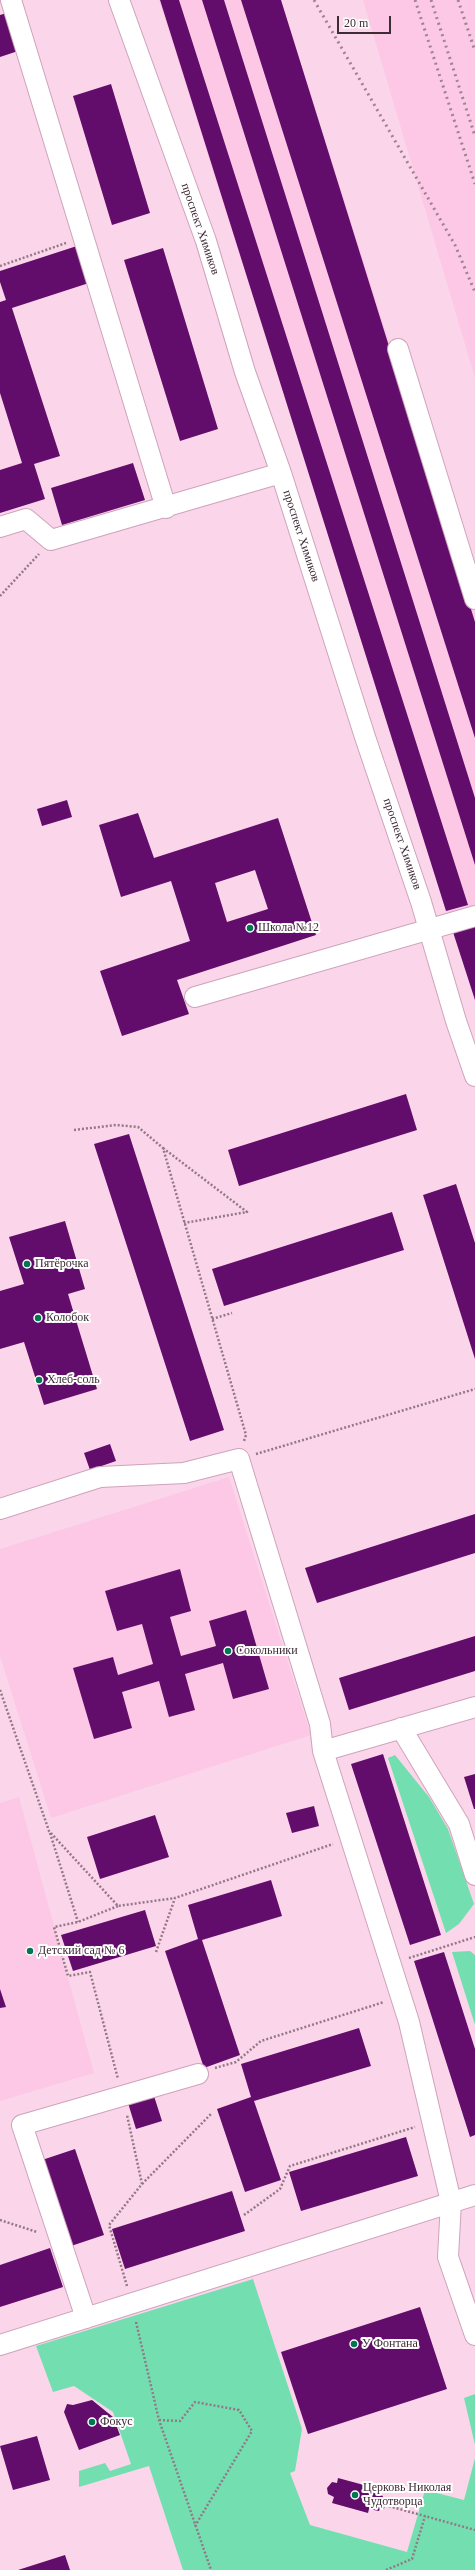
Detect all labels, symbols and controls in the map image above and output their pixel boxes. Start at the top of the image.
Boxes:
scale bar [339,8,393,34]
text: 20 m [344,16,368,30]
street label: проспект Химиков [178,181,222,277]
street label: проспект Химиков [279,488,323,584]
street label: проспект Химиков [380,796,424,892]
place label: Школа №12 [258,921,319,935]
marker: Школа №12 [245,923,255,933]
place label: Пятёрочка [35,1257,88,1271]
marker: Пятёрочка [22,1259,32,1269]
place label: Колобок [46,1311,89,1325]
marker: Колобок [33,1313,43,1323]
place label: Хлеб-соль [47,1373,100,1387]
marker: Хлеб-соль [34,1375,44,1385]
place label: Сокольники [236,1644,298,1658]
marker: Сокольники [223,1646,233,1656]
place label: Детский сад № 6 [38,1944,124,1958]
marker: Детский сад № 6 [25,1946,35,1956]
place label: У Фонтана [362,2337,418,2351]
marker: У Фонтана [349,2339,359,2349]
place label: Фокус [100,2415,132,2429]
marker: Фокус [87,2417,97,2427]
place label: Церковь Николая Чудотворца [363,2481,451,2509]
marker: Церковь Николая Чудотворца [350,2490,360,2500]

